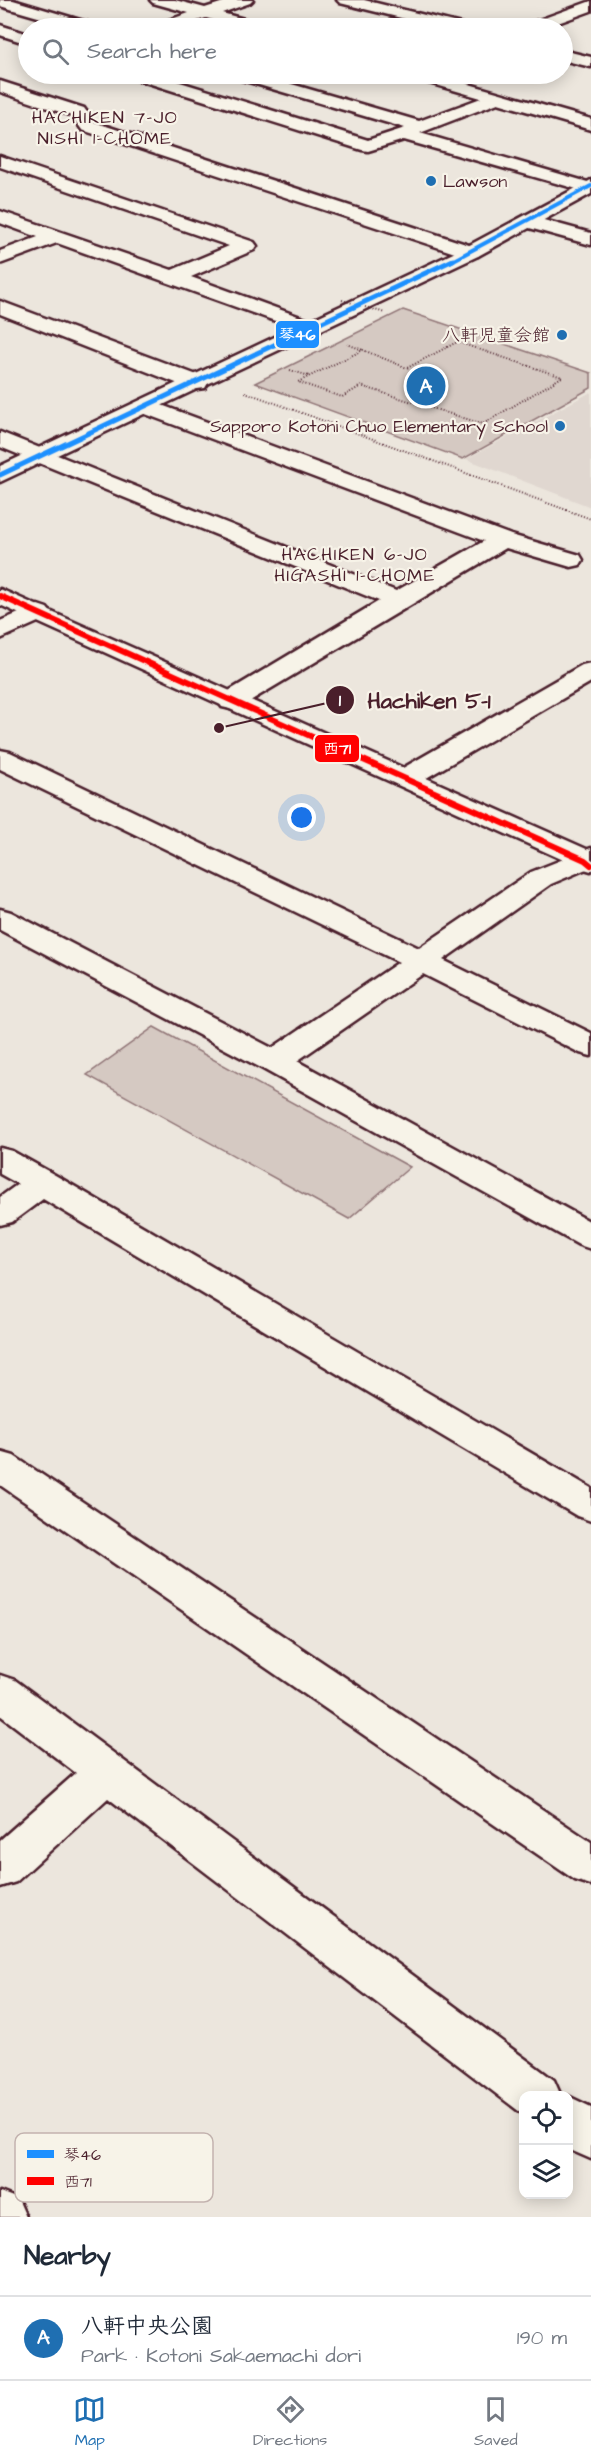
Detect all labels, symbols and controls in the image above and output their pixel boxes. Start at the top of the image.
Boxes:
search box [18,18,573,84]
icon: search [39,35,72,68]
text: Search here [87,36,217,67]
district label: HACHIKEN 7-JO NISHI 1-CHOME [32,105,178,151]
place label: Lawson [443,169,507,194]
marker: Lawson [424,174,438,188]
line badge: 琴46 [275,320,320,349]
place label: 八軒児童会館 [442,323,550,348]
text: 琴46 [279,324,315,346]
marker: 八軒児童会館 [555,328,569,342]
pin: A [406,364,446,408]
place label: Sapporo Kotoni Chuo Elementary School [210,414,548,440]
marker: Sapporo Kotoni Chuo Elementary School [553,419,567,433]
district label: HACHIKEN 6-JO HIGASHI 1-CHOME [274,542,436,588]
callout: Hachiken 5-1 [325,680,502,720]
text: Hachiken 5-1 [367,686,491,717]
text: 1 [339,688,342,713]
line badge: 西71 [314,734,360,763]
text: 西71 [323,738,352,760]
your location [287,803,316,832]
map controls [519,2091,573,2199]
button: locate [519,2091,573,2145]
legend [15,2133,213,2202]
text: 琴46 [64,2144,101,2166]
button: layers [519,2145,573,2199]
text: 西71 [64,2171,92,2193]
text: Nearby [24,2238,111,2274]
text: 八軒中央公園 [81,2311,213,2342]
text: A [37,2324,50,2352]
text: 190 m [517,2324,567,2352]
text: Park · Kotoni Sakaemachi dori [81,2342,361,2370]
tab: Map [73,2393,106,2451]
tab: Directions [253,2393,327,2451]
tab: Saved [474,2393,518,2451]

